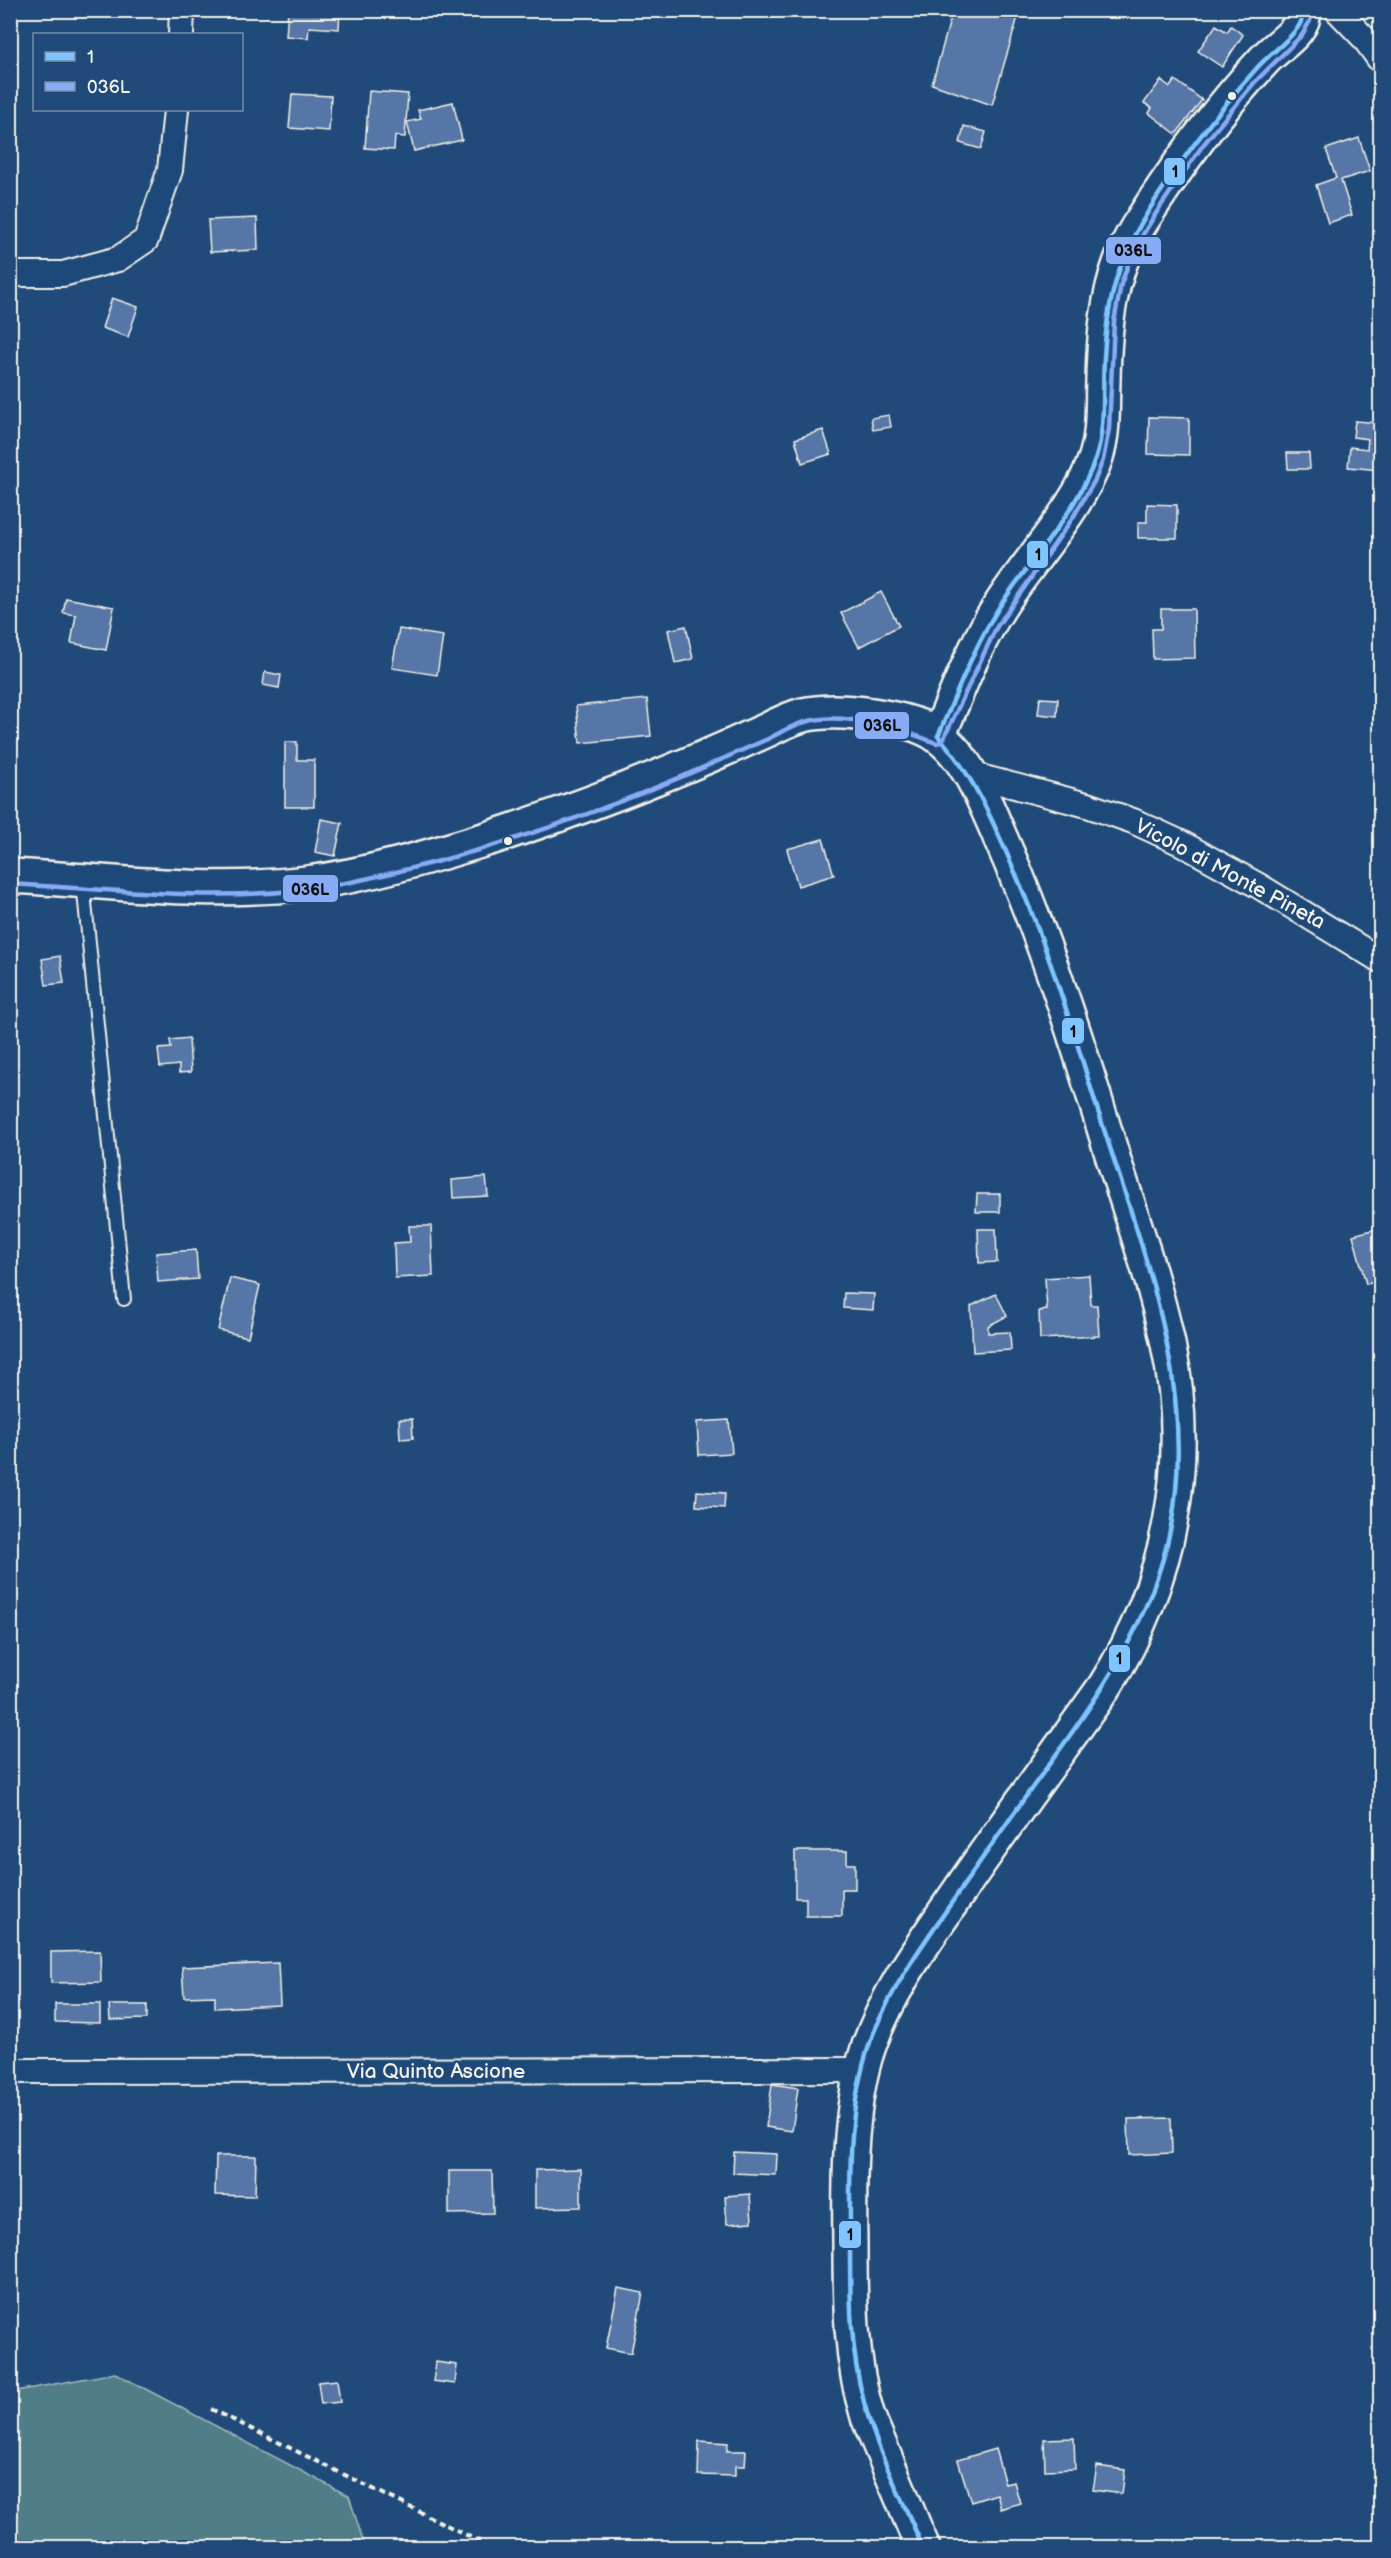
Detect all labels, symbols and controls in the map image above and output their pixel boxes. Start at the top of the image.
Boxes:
legend [33,33,243,111]
text: 1 [87,47,94,68]
text: 036L [87,77,131,98]
unlabelled marker [1226,90,1238,102]
line badge: 1 [1163,157,1186,186]
text: 1 [1172,163,1178,182]
line badge: 036L [1105,236,1162,265]
text: 036L [1114,242,1153,261]
line badge: 1 [1026,540,1049,569]
text: 1 [1035,546,1041,565]
line badge: 036L [854,711,910,740]
text: 036L [863,717,902,736]
street label: Vicolo di Monte Pineta [1131,813,1329,935]
unlabelled marker [502,835,514,847]
line badge: 036L [282,874,339,903]
text: 036L [291,881,330,900]
line badge: 1 [1061,1017,1085,1045]
text: 1 [1070,1023,1076,1042]
line badge: 1 [1108,1644,1131,1673]
text: 1 [1116,1650,1122,1669]
street label: Via Quinto Ascione [347,2059,525,2084]
line badge: 1 [838,2220,862,2249]
text: 1 [847,2226,853,2245]

